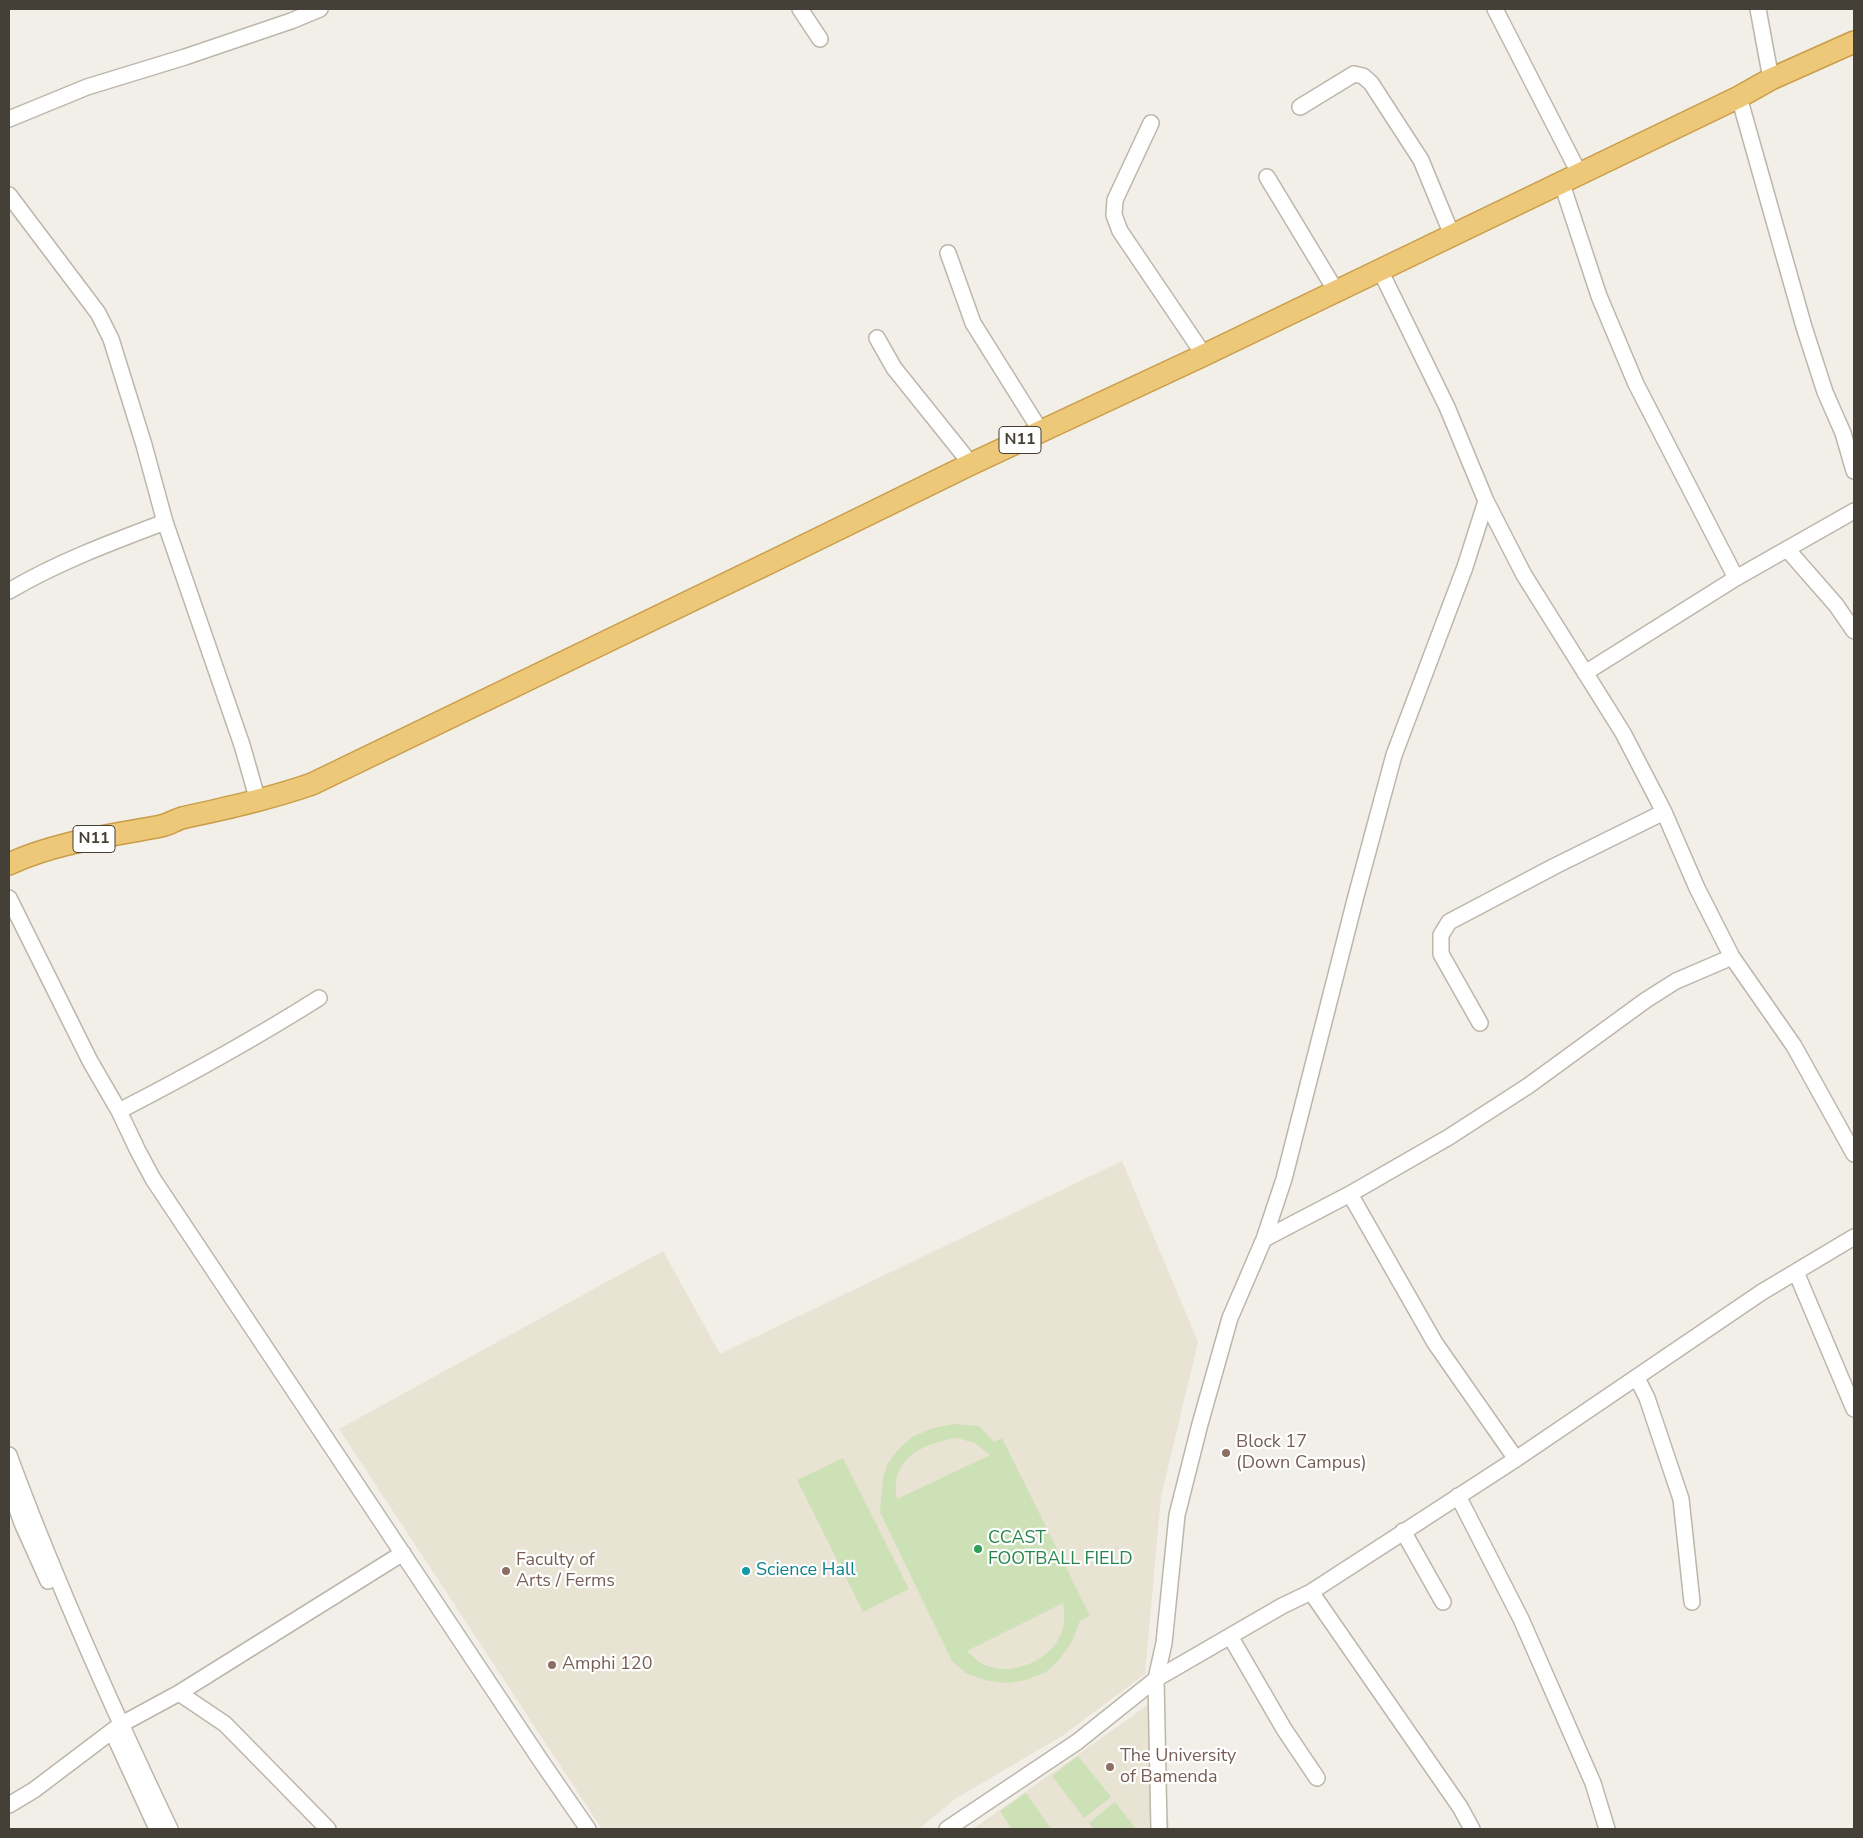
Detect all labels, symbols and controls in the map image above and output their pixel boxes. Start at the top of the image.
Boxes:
road number: N11 [999,426,1041,454]
road number: N11 [73,826,115,852]
place label: Block 17 (Down Campus) [1236,1432,1367,1475]
marker: Block 17 (Down Campus) [1220,1447,1232,1459]
place label: CCAST FOOTBALL FIELD [988,1528,1133,1570]
marker: CCAST FOOTBALL FIELD [972,1543,984,1555]
place label: Faculty of Arts / Ferms [516,1550,615,1592]
place label: Science Hall [756,1560,856,1582]
marker: Faculty of Arts / Ferms [500,1565,512,1577]
marker: Science Hall [740,1565,752,1577]
place label: Amphi 120 [562,1654,652,1676]
marker: Amphi 120 [546,1659,558,1671]
place label: The University of Bamenda [1120,1746,1236,1788]
marker: The University of Bamenda [1104,1761,1116,1773]

